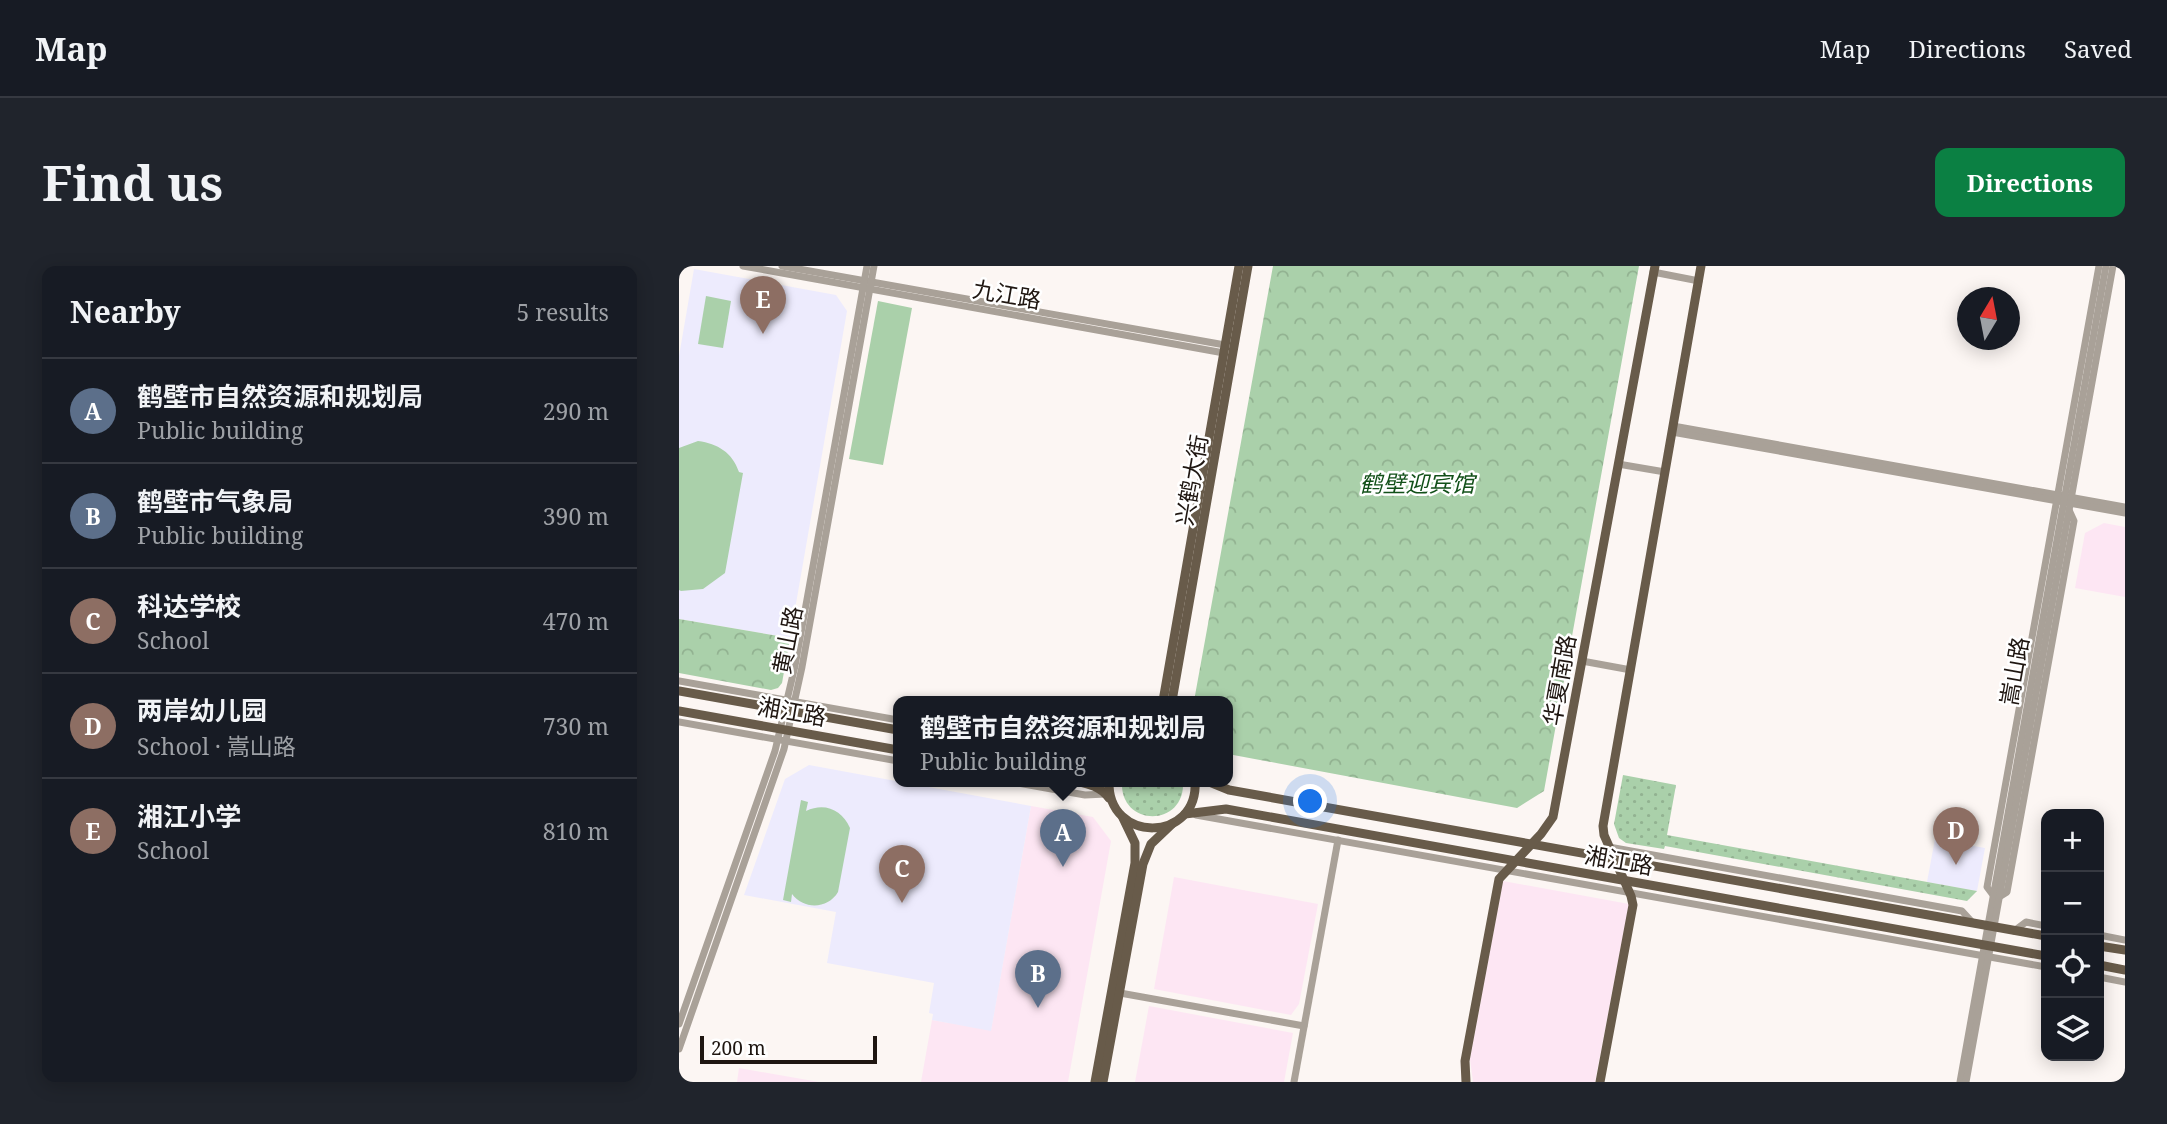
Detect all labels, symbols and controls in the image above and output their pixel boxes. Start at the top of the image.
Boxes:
text: Map [35,26,108,71]
text: Map [1820,32,1871,65]
text: Directions [1909,32,2026,65]
text: Saved [2064,32,2132,65]
button: Directions [1935,148,2125,217]
text: Find us [42,149,223,215]
street label: 九江路 [970,272,1044,316]
pin: E [740,276,786,334]
north arrow [1957,287,2020,350]
text: Nearby [70,291,181,332]
text: 5 results [516,296,609,328]
text: 鹤壁市自然资源和规划局 [137,378,423,414]
text: A [84,395,102,427]
text: 290 m [543,395,609,427]
text: Public building [137,414,303,446]
street label: 兴鹤大街 [1167,432,1215,528]
park label: 鹤壁迎宾馆 [1360,467,1478,499]
text: 鹤壁市气象局 [137,483,293,519]
text: B [85,500,101,532]
text: 390 m [543,500,609,532]
text: Public building [137,519,303,551]
text: 科达学校 [137,588,241,624]
street label: 黄山路 [765,603,809,677]
text: C [85,605,101,637]
text: 470 m [543,605,609,637]
text: School [137,624,209,656]
street label: 华夏南路 [1535,632,1583,728]
street label: 嵩山路 [1992,634,2036,708]
street label: 湘江路 [755,689,829,733]
text: 两岸幼儿园 [137,692,267,728]
popup [893,696,1233,787]
text: 鹤壁市自然资源和规划局 [920,709,1206,745]
text: D [84,710,102,742]
text: 730 m [543,710,609,742]
text: School · 嵩山路 [137,730,296,762]
text: Public building [920,745,1086,777]
your location [1293,784,1327,818]
text: 湘江小学 [137,798,241,834]
pin: D [1933,807,1979,865]
pin: A [1040,809,1086,867]
map controls [2041,809,2104,1061]
button: + [2041,809,2104,872]
text: E [85,815,101,847]
text: 810 m [543,815,609,847]
text: School [137,834,209,866]
street label: 湘江路 [1582,838,1656,882]
pin: C [879,845,925,903]
button: − [2041,872,2104,935]
button: locate [2041,935,2104,998]
pin: B [1015,950,1061,1008]
button: layers [2041,998,2104,1061]
scale bar [700,1033,877,1065]
text: 200 m [711,1035,766,1061]

